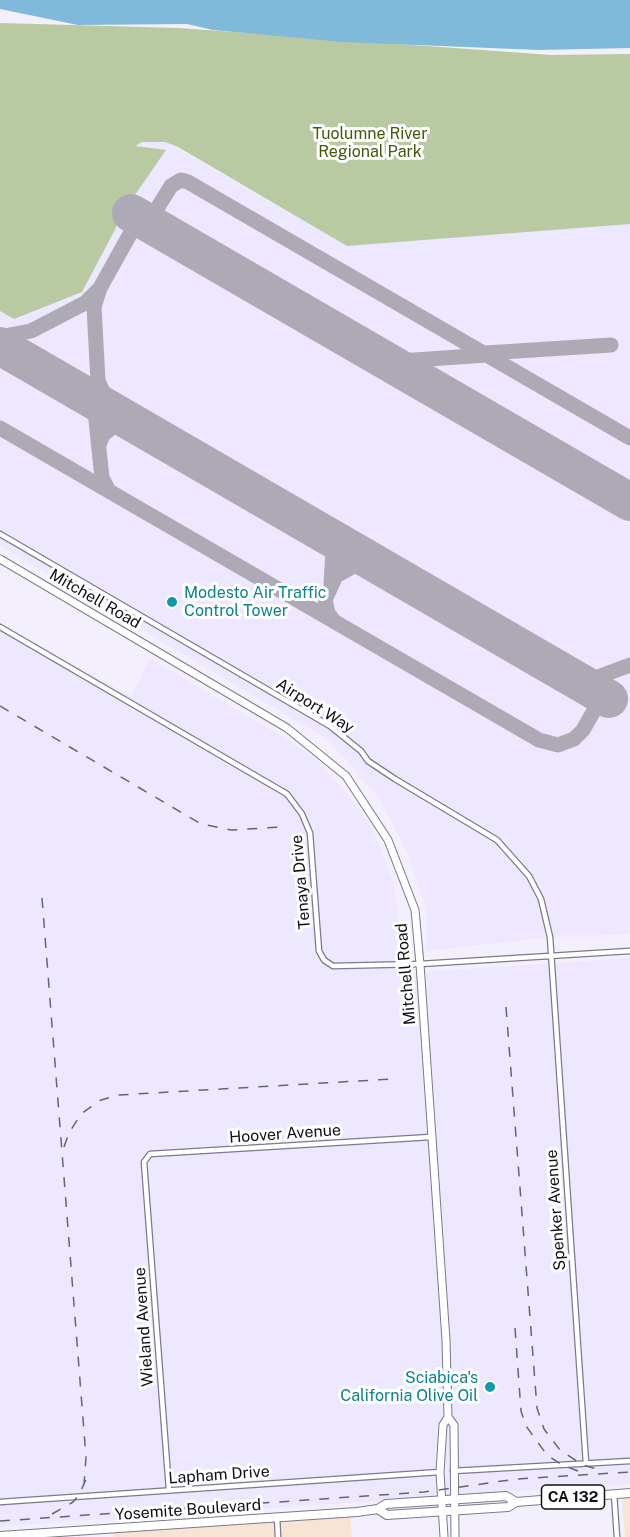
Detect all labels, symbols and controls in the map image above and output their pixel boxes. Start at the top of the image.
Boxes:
park label: Tuolumne River Regional Park [313,124,427,162]
street label: Mitchell Road [46,565,144,633]
place label: Modesto Air Traffic Control Tower [184,583,326,621]
marker: Modesto Air Traffic Control Tower [165,595,179,609]
street label: Airport Way [273,675,357,737]
street label: Tenaya Drive [287,834,315,930]
street label: Mitchell Road [392,922,420,1026]
street label: Hoover Avenue [228,1121,342,1147]
street label: Spenker Avenue [542,1149,570,1271]
street label: Wieland Avenue [130,1267,158,1387]
place label: Sciabica's California Olive Oil [340,1368,478,1406]
marker: Sciabica's California Olive Oil [483,1380,497,1394]
street label: Lapham Drive [168,1462,270,1488]
road number: CA 132 [542,1485,604,1509]
street label: Yosemite Boulevard [114,1495,262,1525]

